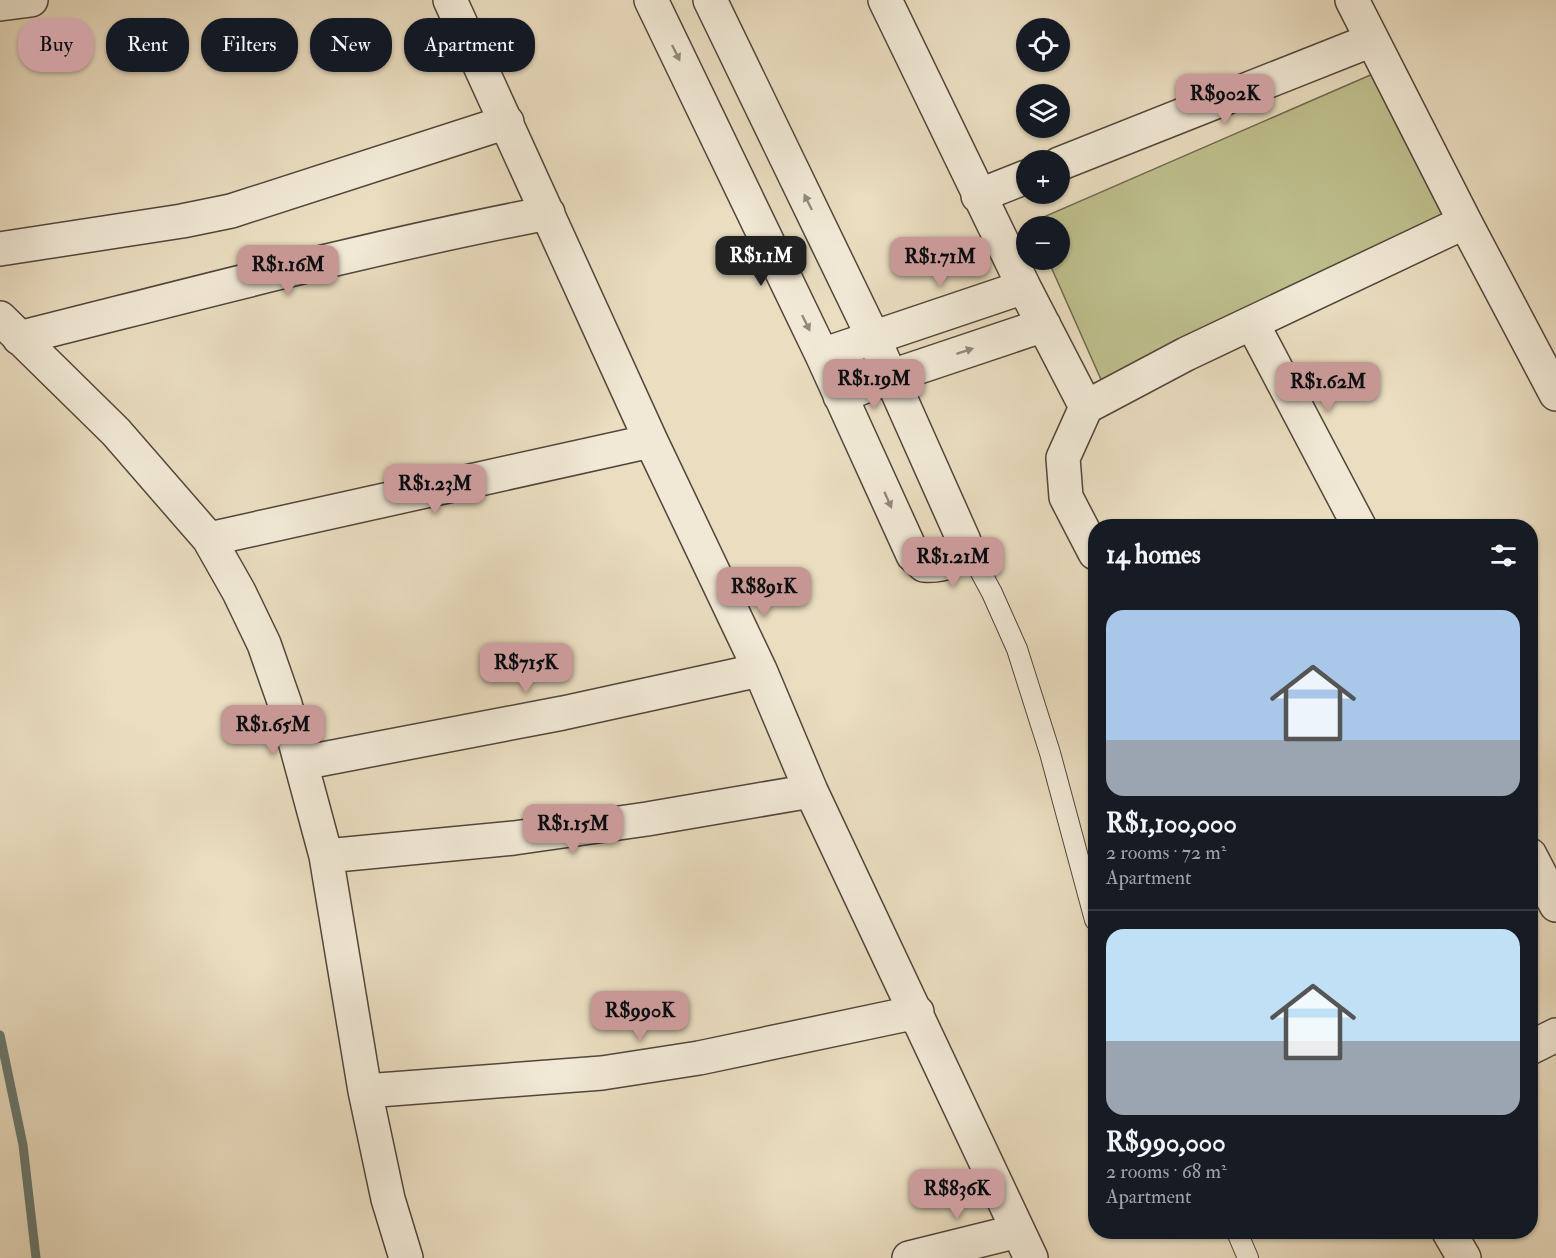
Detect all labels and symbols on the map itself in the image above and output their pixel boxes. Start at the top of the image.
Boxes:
one-way arrow [672,44,681,61]
pin: R$902K [1176,74,1274,125]
one-way arrow [803,194,812,211]
pin: R$1.1M [712,236,810,287]
pin: R$1.71M [885,237,995,288]
pin: R$1.16M [233,245,343,296]
one-way arrow [802,315,811,332]
one-way arrow [956,346,974,356]
pin: R$1.19M [819,359,929,410]
pin: R$1.62M [1273,362,1383,413]
pin: R$1.23M [380,464,490,515]
one-way arrow [883,492,893,510]
pin: R$1.21M [898,537,1008,588]
pin: R$891K [715,567,813,618]
pin: R$715K [477,643,575,694]
pin: R$1.65M [218,705,328,756]
pin: R$1.15M [518,804,628,855]
pin: R$990K [591,991,689,1042]
pin: R$836K [908,1169,1006,1220]

